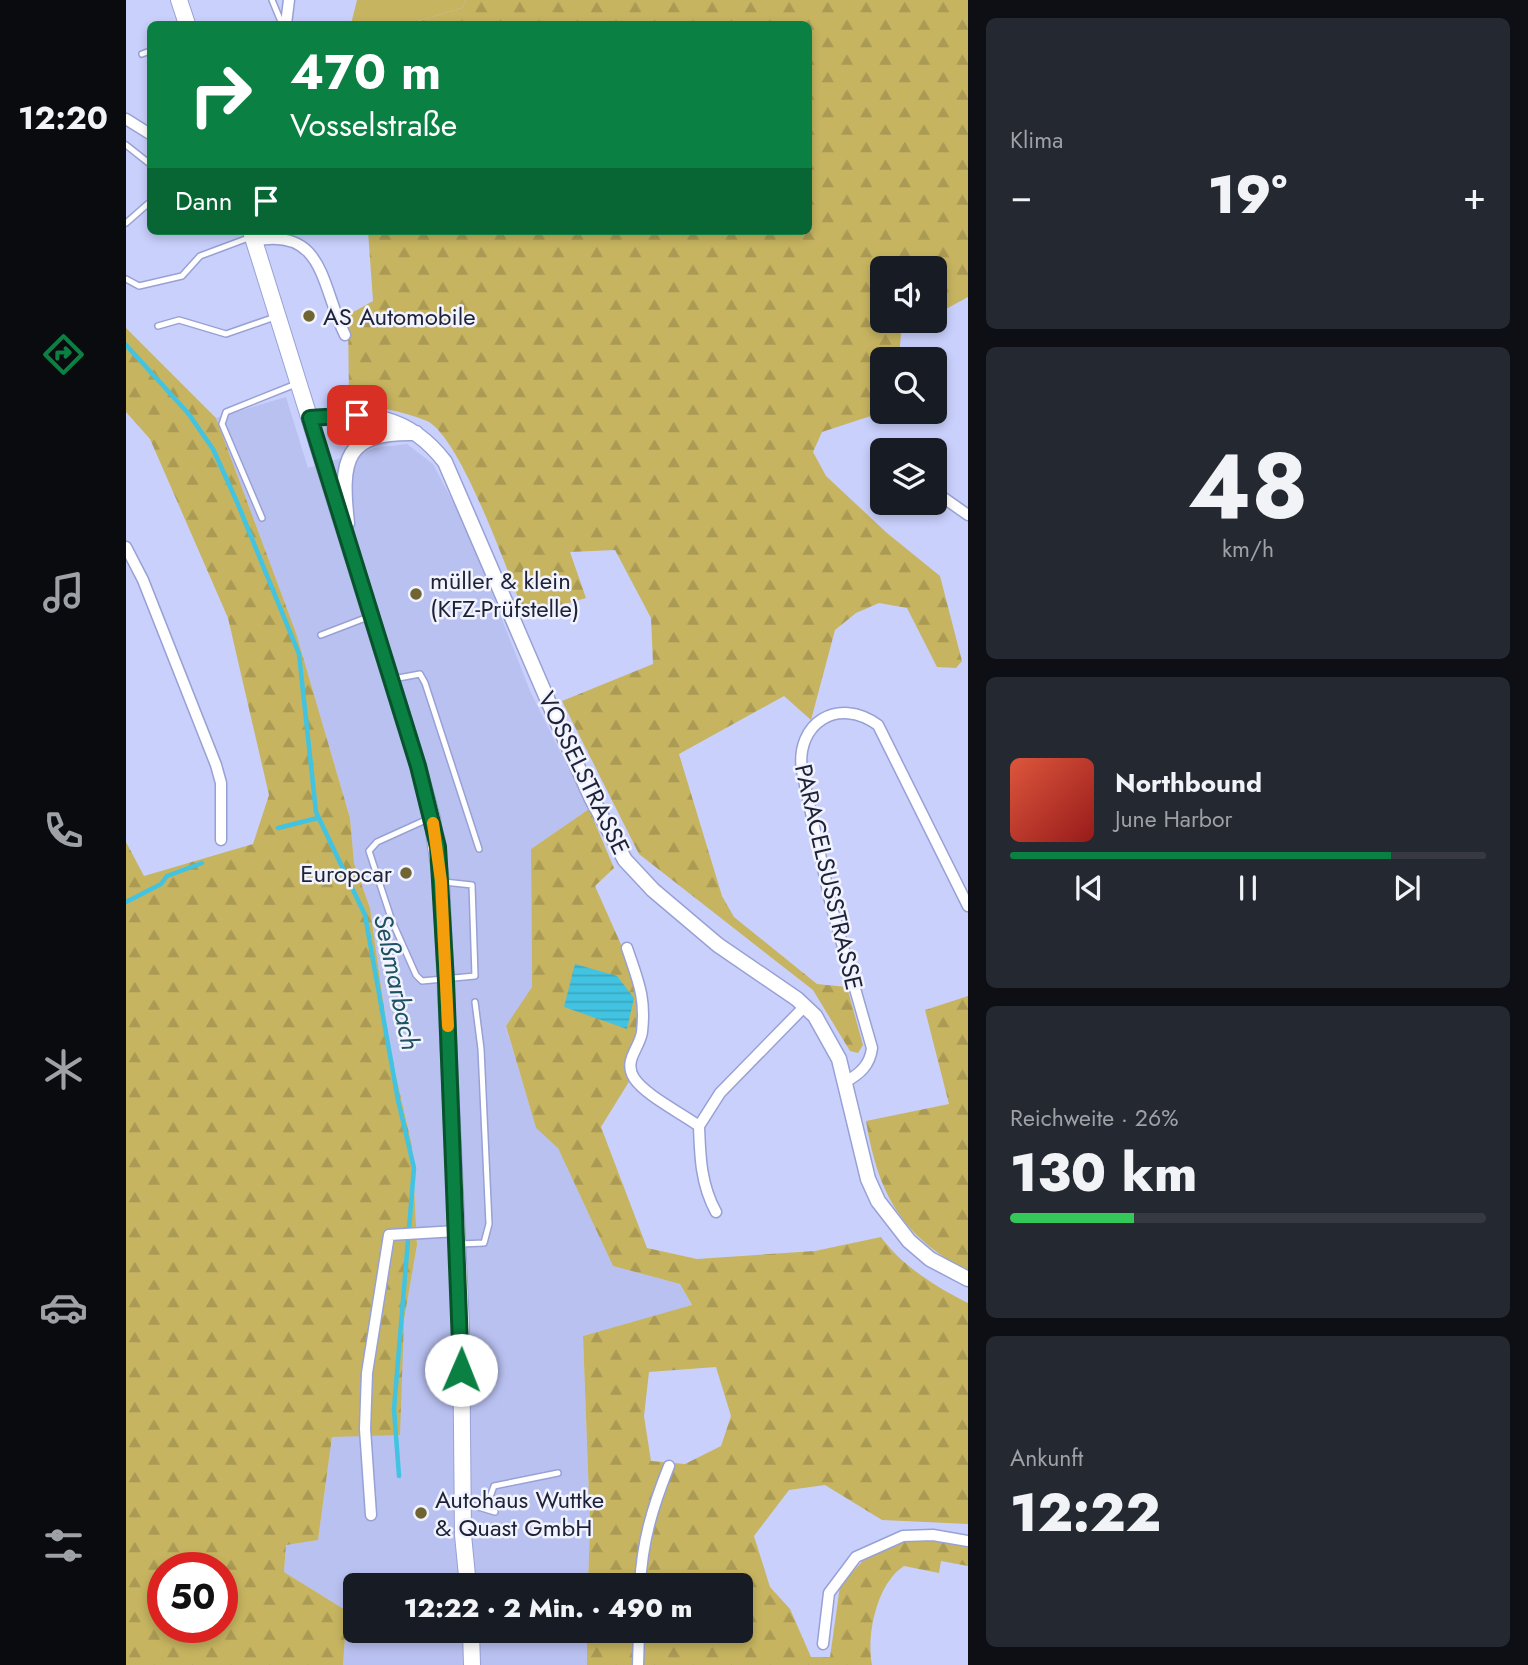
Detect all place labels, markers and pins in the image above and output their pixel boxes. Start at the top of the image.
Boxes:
place label: AS Automobile [323,299,476,334]
marker: AS Automobile [301,308,317,324]
pin [327,385,387,445]
place label: müller & klein (KFZ-Prüfstelle) [430,563,579,626]
marker: müller & klein (KFZ-Prüfstelle) [408,586,424,602]
place label: Europcar [300,856,393,891]
marker: Europcar [398,865,414,881]
place label: Autohaus Wuttke & Quast GmbH [435,1482,604,1545]
marker: Autohaus Wuttke & Quast GmbH [413,1505,429,1521]

